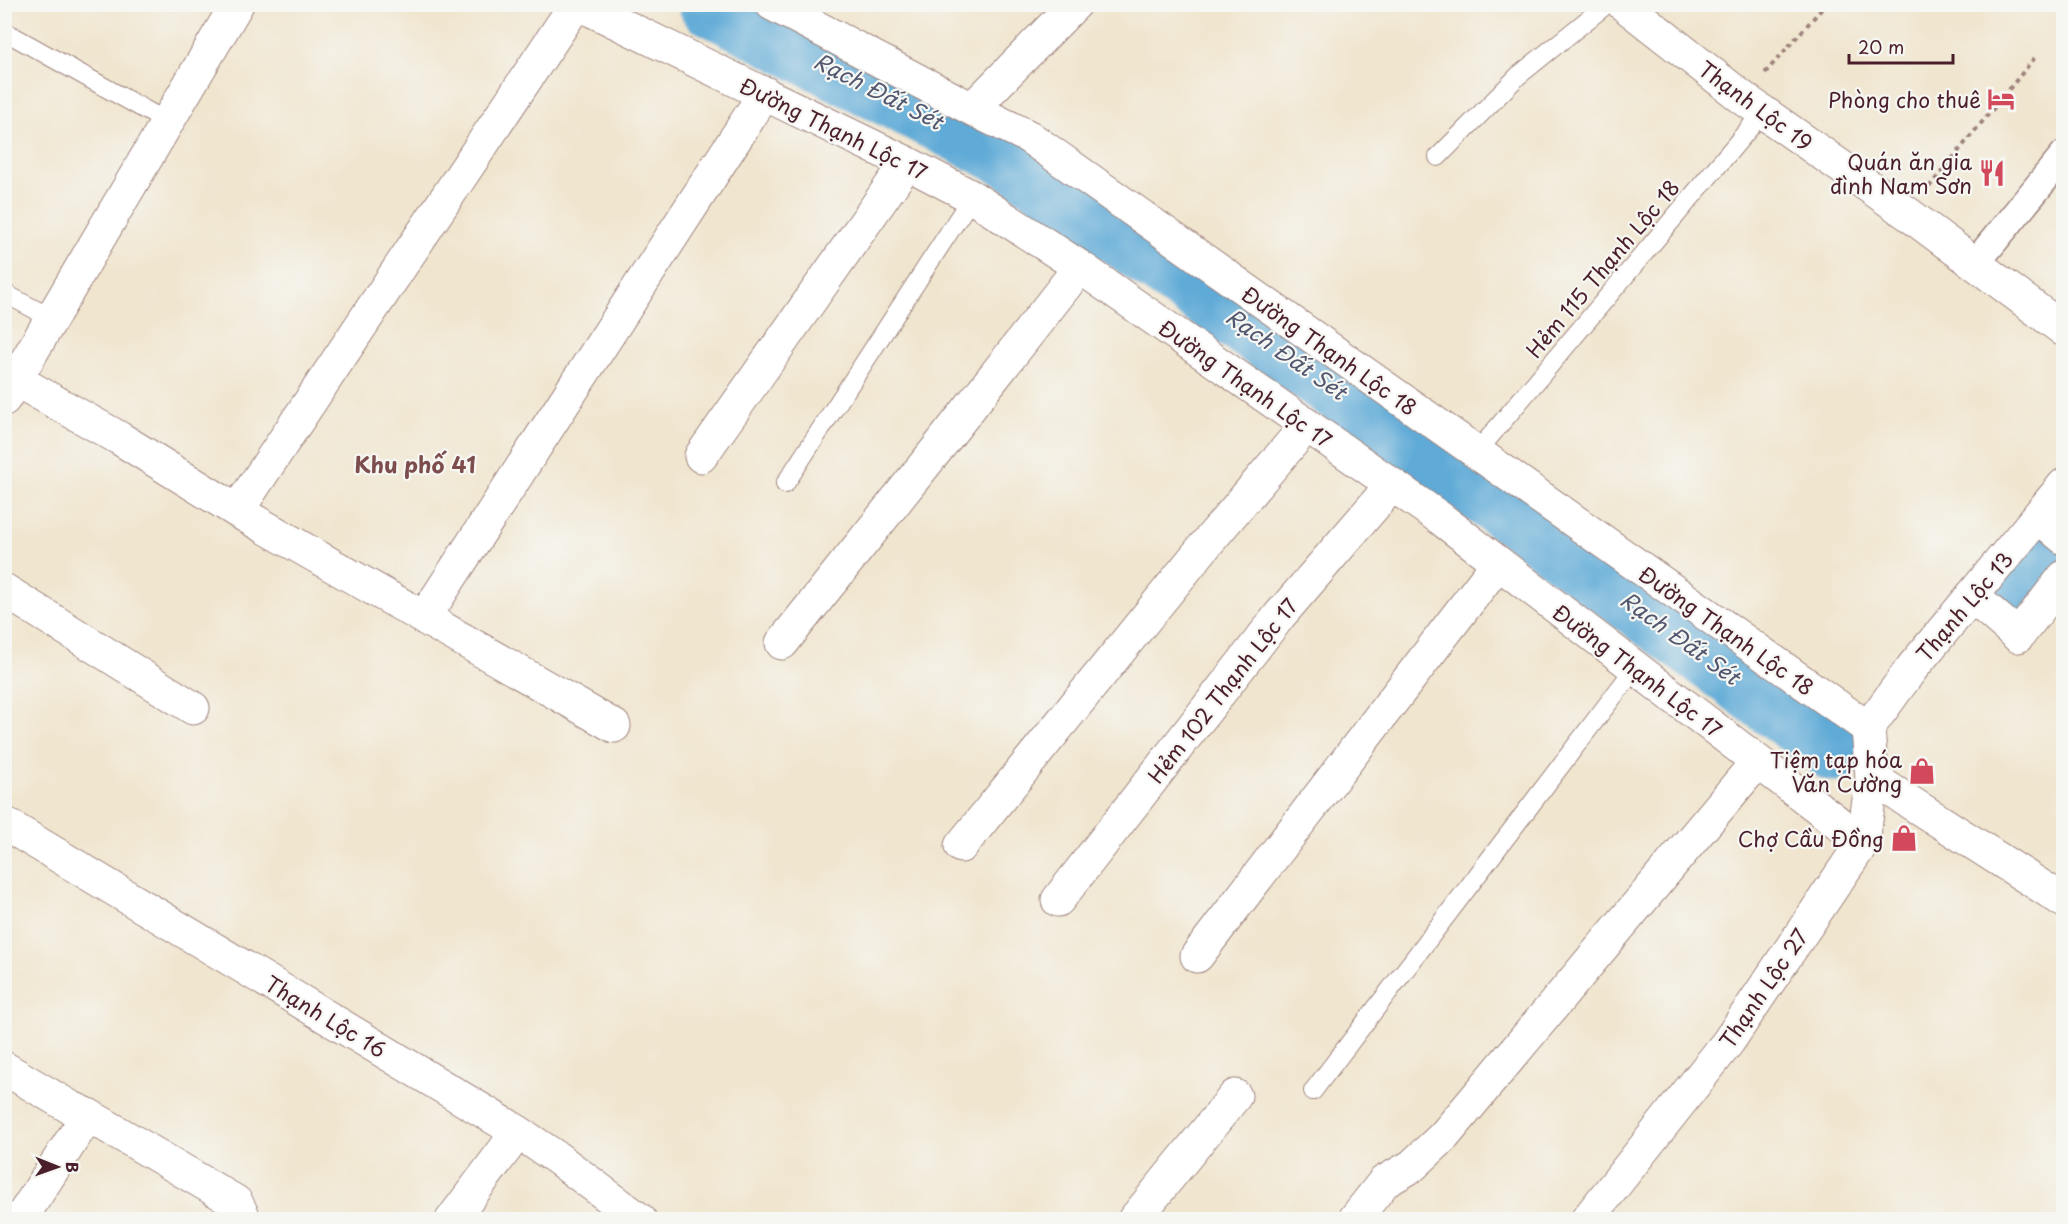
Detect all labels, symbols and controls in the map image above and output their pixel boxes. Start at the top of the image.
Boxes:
scale bar [1849,27,1952,65]
text: 20 m [1858,33,1904,60]
water label: Rạch Đất Sét [809,43,952,138]
street label: Thạnh Lộc 19 [1692,52,1820,158]
street label: Đường Thạnh Lộc 17 [735,69,933,187]
place label: Phòng cho thuê [1828,83,1981,115]
hotel icon: Phòng cho thuê [1986,84,2016,114]
place label: Quán ăn gia đình Nam Sơn [1830,145,1972,201]
restaurant icon: Quán ăn gia đình Nam Sơn [1977,158,2007,188]
street label: Hẻm 115 Thạnh Lộc 18 [1518,172,1686,364]
street label: Đường Thạnh Lộc 18 [1236,277,1424,423]
water label: Rạch Đất Sét [1220,299,1356,408]
street label: Đường Thạnh Lộc 17 [1153,311,1339,455]
district label: Khu phố 41 [354,447,476,480]
street label: Thạnh Lộc 13 [1908,544,2020,668]
street label: Đường Thạnh Lộc 18 [1633,557,1821,703]
water label: Rạch Đất Sét [1614,582,1750,693]
street label: Hẻm 102 Thạnh Lộc 17 [1139,590,1305,790]
street label: Đường Thạnh Lộc 17 [1546,595,1730,745]
place label: Tiệm tạp hóa Văn Cường [1770,743,1902,799]
shop icon: Tiệm tạp hóa Văn Cường [1907,756,1937,786]
place label: Chợ Cầu Đồng [1738,822,1884,854]
shop icon: Chợ Cầu Đồng [1889,823,1919,853]
street label: Thạnh Lộc 27 [1711,921,1815,1054]
street label: Thạnh Lộc 16 [259,967,393,1065]
north arrow [27,1137,87,1197]
text: B [61,1162,85,1173]

